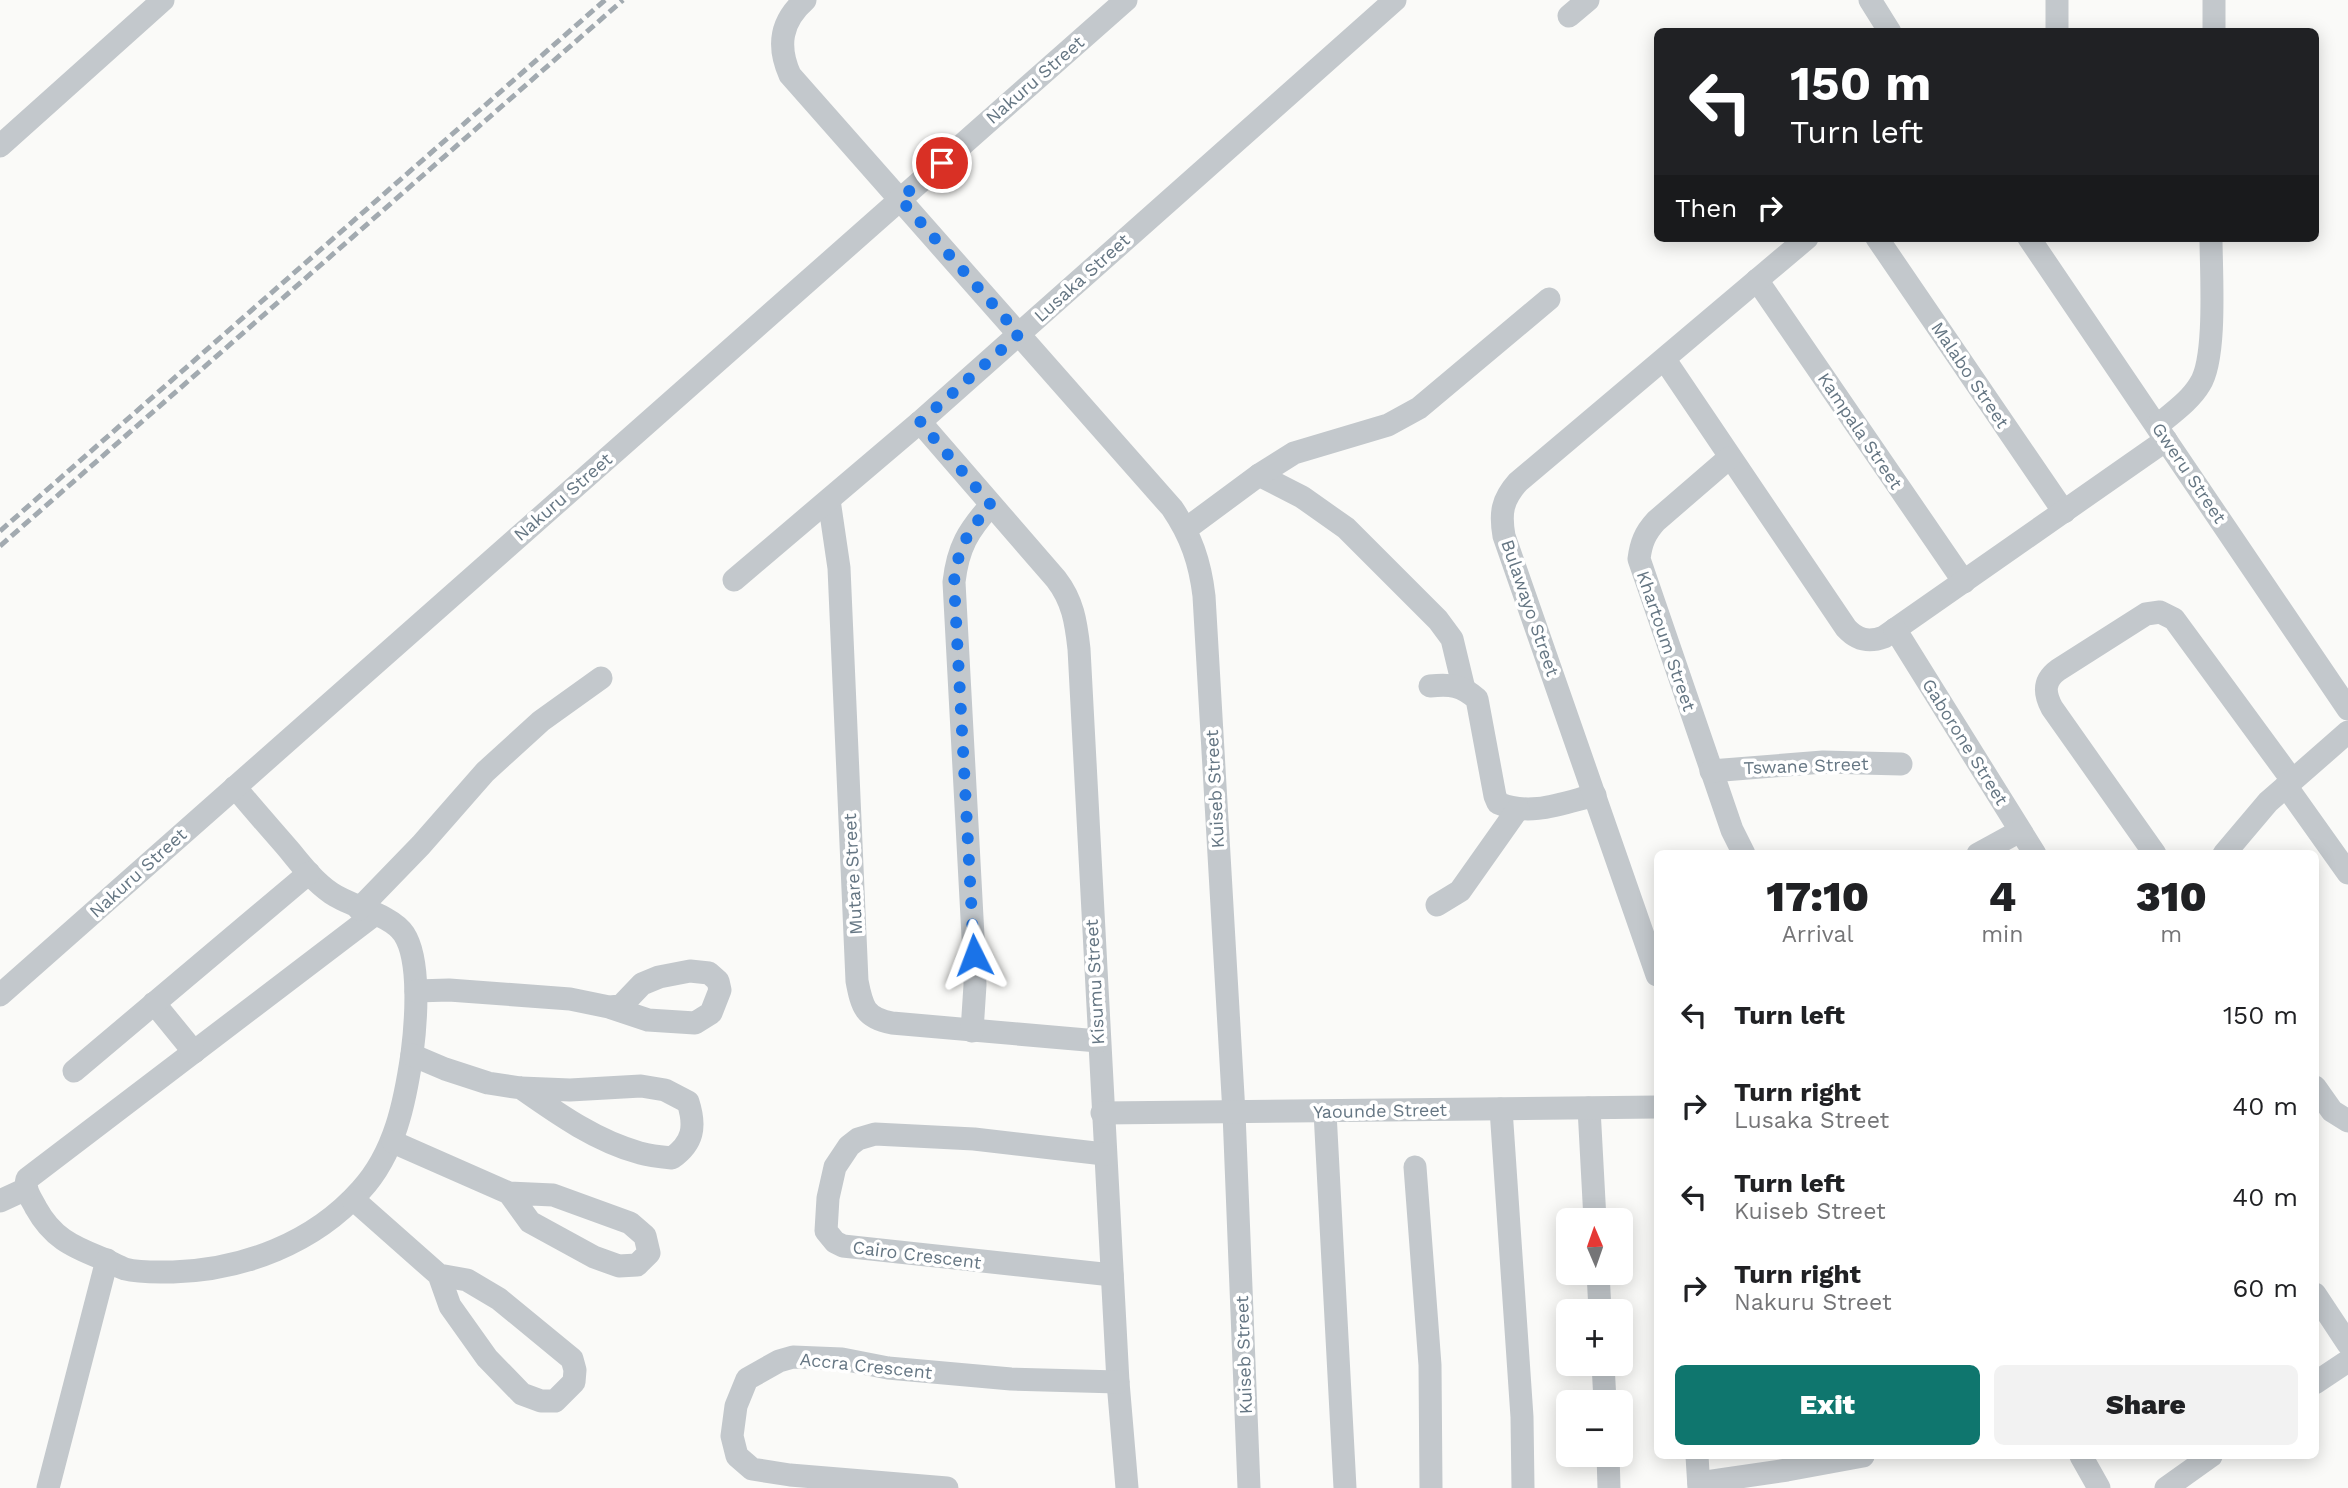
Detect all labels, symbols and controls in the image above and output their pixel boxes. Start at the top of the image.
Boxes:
street label: Nakuru Street [981,31,1088,128]
text: 150 m [1790,54,1931,112]
icon: left [1675,56,1766,147]
text: Turn left [1790,113,1923,151]
pin [912,133,972,193]
icon: arrive [923,144,961,182]
icon: right [1751,189,1789,227]
text: Then [1675,193,1737,223]
street label: Lusaka Street [1030,229,1134,326]
street label: Malabo Street [1927,318,2014,432]
street label: Kampala Street [1814,368,1907,493]
street label: Gweru Street [2148,418,2231,527]
street label: Nakuru Street [509,448,616,545]
street label: Bulawayo Street [1497,537,1564,679]
street label: Khartoum Street [1633,568,1700,714]
street label: Gaborone Street [1918,675,2013,809]
street label: Kuiseb Street [1201,729,1228,849]
street label: Tswane Street [1743,753,1869,778]
street label: Mutare Street [839,812,866,935]
street label: Nakuru Street [85,823,191,922]
text: 17:10 [1766,872,1869,921]
text: 4 [1988,872,2016,921]
text: 310 [2136,872,2207,921]
position arrow [937,918,1011,992]
street label: Kisumu Street [1081,918,1108,1045]
text: Arrival [1782,921,1853,948]
text: min [1981,921,2023,948]
text: m [2160,921,2182,948]
icon: left [1675,996,1713,1034]
text: Turn left [1734,1000,1845,1030]
text: 150 m [2223,1000,2298,1030]
text: Turn right [1734,1077,1861,1107]
icon: right [1675,1087,1713,1125]
text: 40 m [2232,1091,2298,1121]
street label: Yaounde Street [1313,1099,1448,1122]
text: Lusaka Street [1734,1107,1889,1134]
text: Turn left [1734,1168,1845,1198]
icon: left [1675,1178,1713,1216]
text: 40 m [2232,1182,2298,1212]
text: Kuiseb Street [1734,1198,1886,1225]
north arrow [1556,1208,1633,1284]
map controls [1556,1208,1633,1467]
street label: Cairo Crescent [851,1236,983,1273]
text: Turn right [1734,1259,1861,1289]
icon: right [1675,1269,1713,1307]
text: 60 m [2232,1273,2298,1303]
text: Nakuru Street [1734,1289,1892,1316]
street label: Kuiseb Street [1231,1295,1256,1415]
button: + [1556,1299,1633,1376]
street label: Accra Crescent [799,1348,934,1383]
button: Exit [1675,1365,1980,1445]
button: Share [1994,1365,2298,1445]
button: − [1556,1390,1633,1467]

